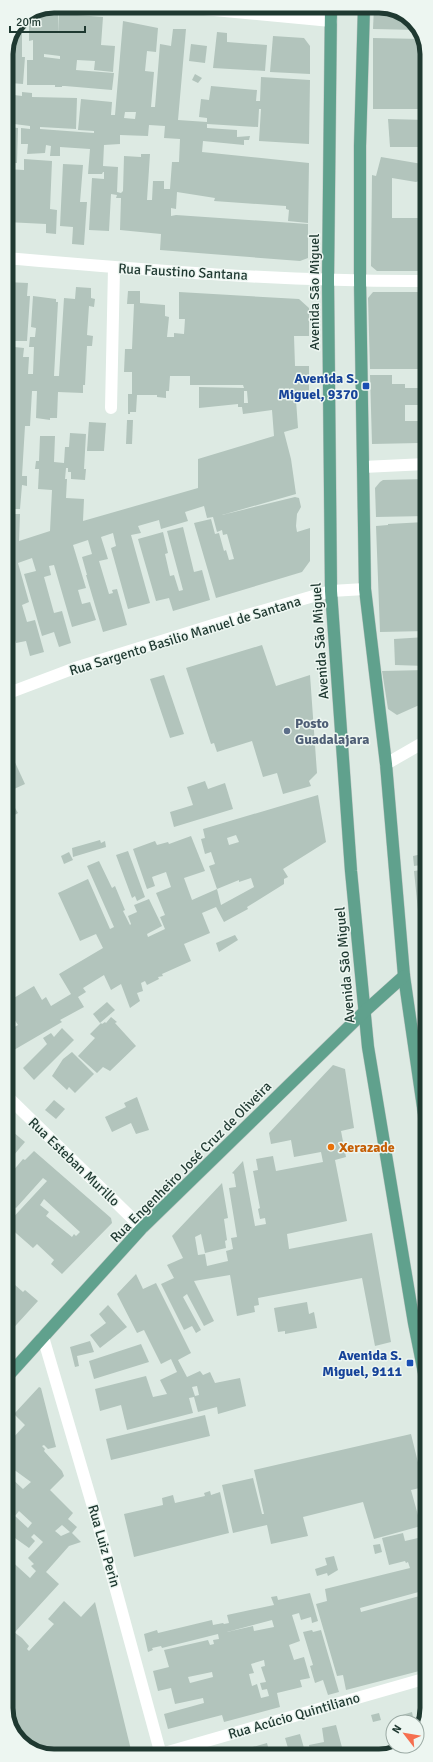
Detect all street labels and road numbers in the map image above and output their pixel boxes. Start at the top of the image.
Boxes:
street label: Avenida São Miguel [306,234,323,350]
street label: Rua Faustino Santana [118,260,248,284]
street label: Avenida São Miguel [307,582,333,700]
street label: Rua Sargento Basilio Manuel de Santana [67,593,303,679]
street label: Avenida São Miguel [331,906,359,1024]
street label: Rua Engenheiro José Cruz de Oliveira [107,1078,275,1246]
street label: Rua Esteban Murillo [25,1114,123,1210]
street label: Rua Luiz Perin [84,1503,124,1589]
street label: Rua Acúcio Quintiliano [226,1689,362,1743]

